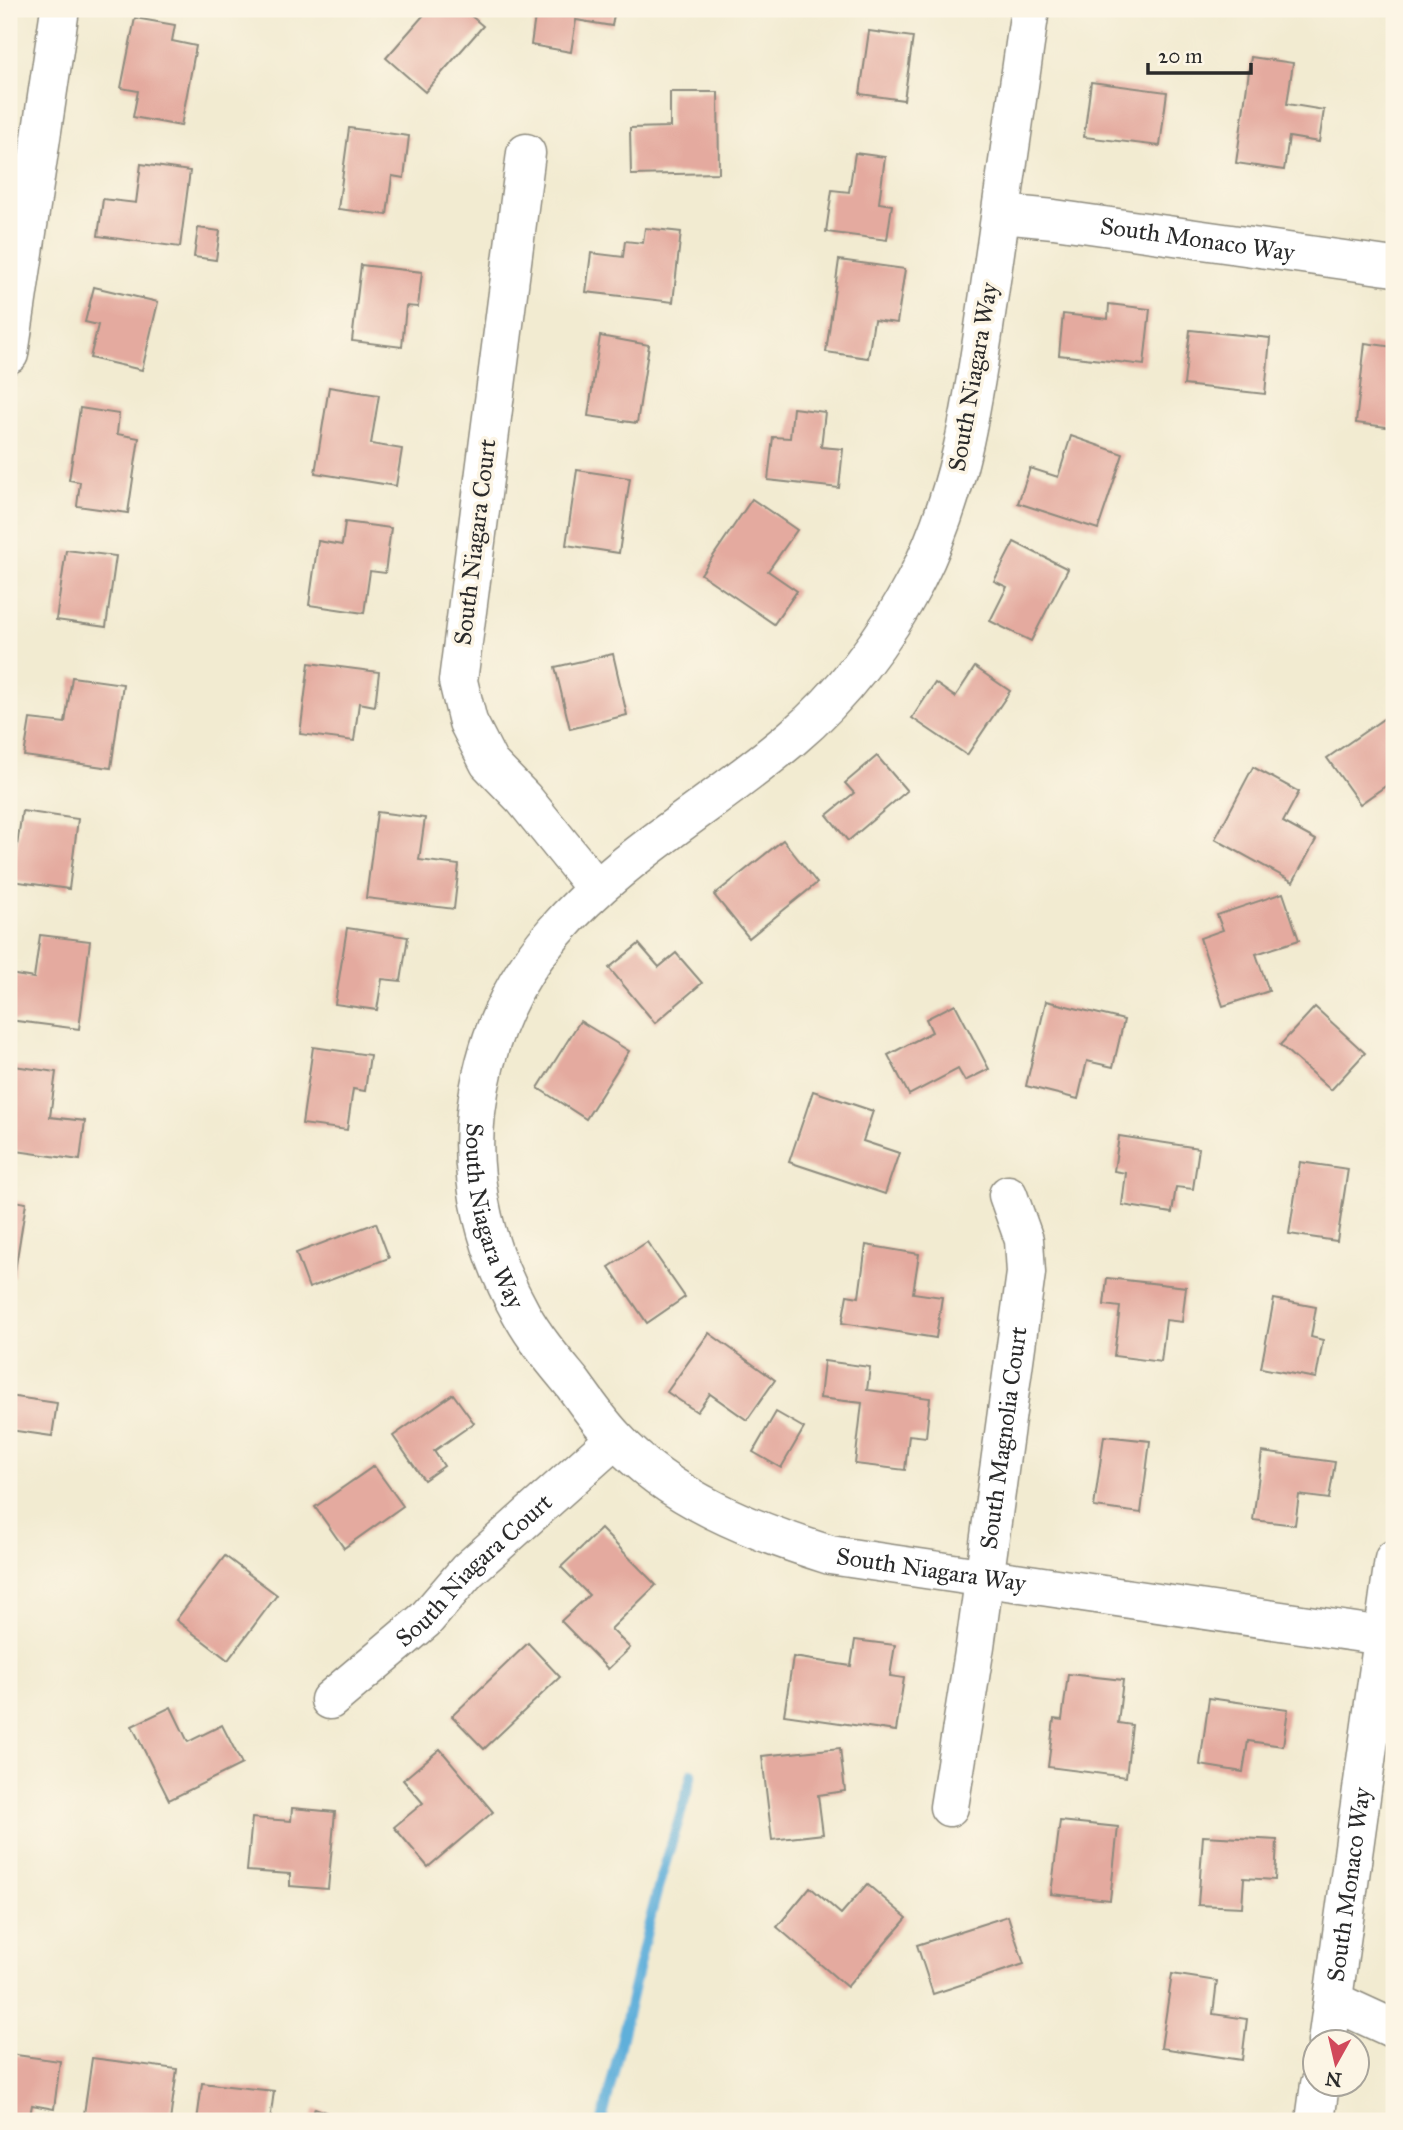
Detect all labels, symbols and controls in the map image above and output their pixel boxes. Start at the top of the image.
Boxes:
scale bar [1148,32,1251,76]
text: 20 m [1158,43,1203,69]
street label: South Monaco Way [1098,211,1297,268]
street label: South Niagara Way [942,280,1005,474]
street label: South Niagara Court [447,437,503,647]
street label: South Niagara Way [459,1122,531,1315]
street label: South Magnolia Court [973,1324,1034,1551]
street label: South Niagara Court [389,1487,559,1653]
street label: South Niagara Way [834,1541,1029,1599]
street label: South Monaco Way [1321,1785,1377,1984]
north arrow [1302,2028,1372,2098]
text: N [1324,2067,1343,2092]

